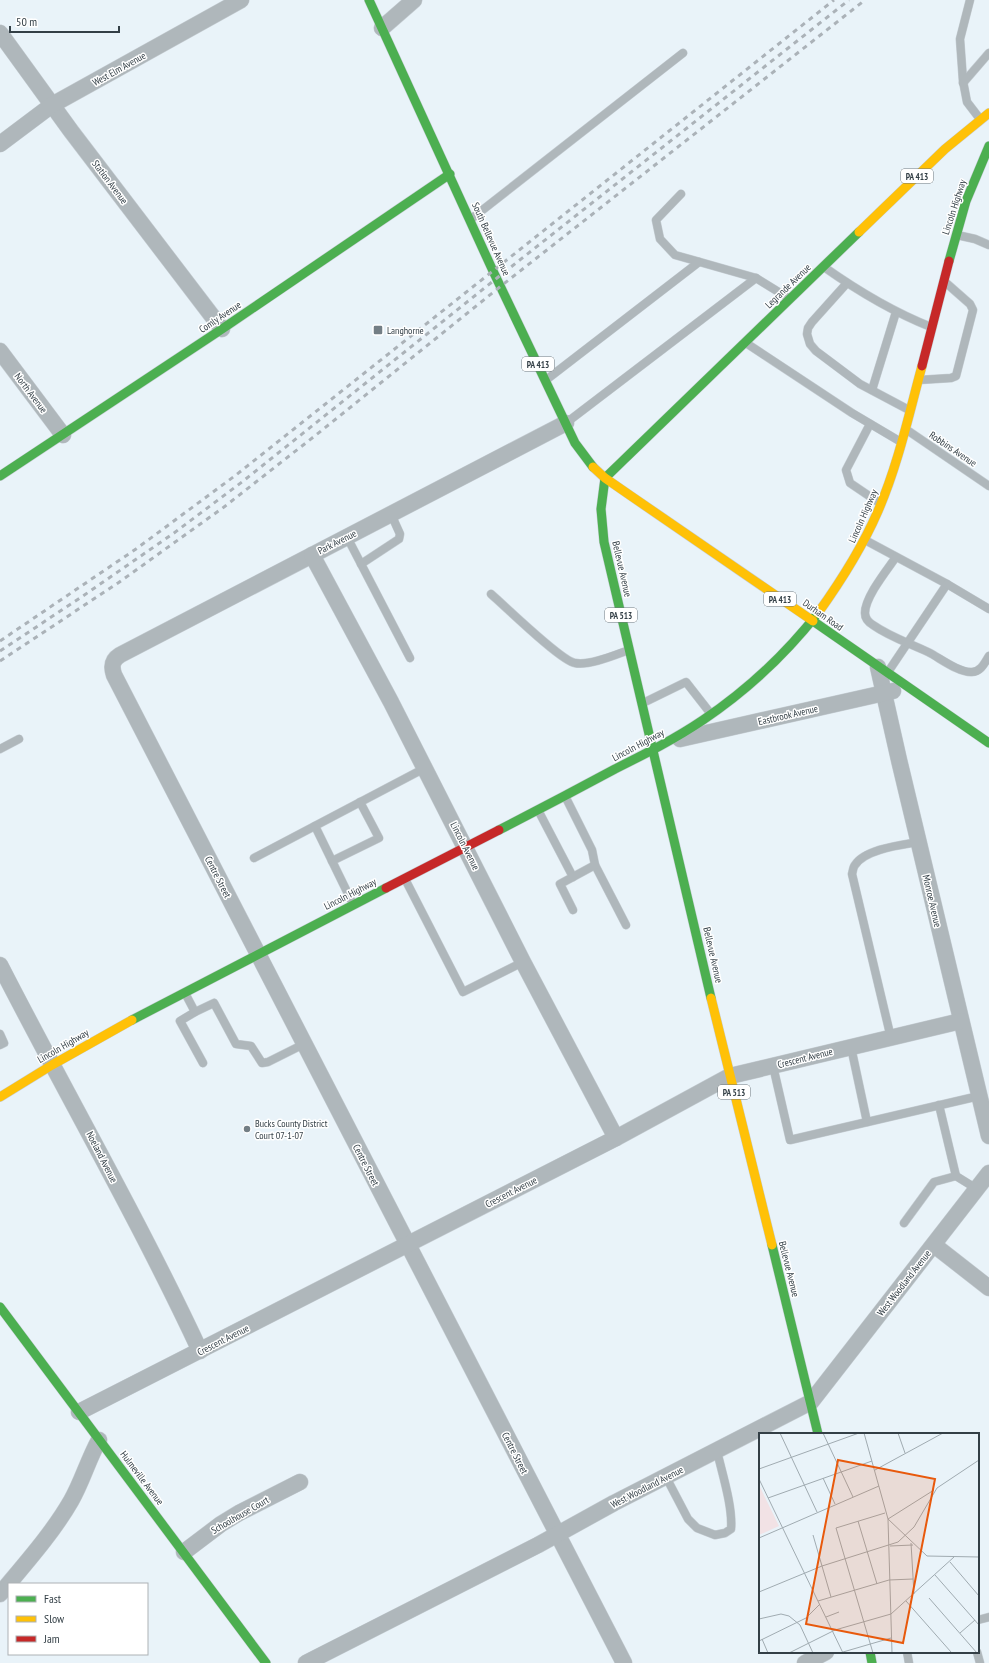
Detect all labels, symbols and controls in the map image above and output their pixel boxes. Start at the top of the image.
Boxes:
scale bar [10,8,119,34]
text: 50 m [16,14,37,29]
street label: West Elm Avenue [90,49,148,89]
street label: Station Avenue [89,157,131,207]
road number: PA 413 [901,169,933,183]
street label: Lincoln Highway [939,178,969,236]
street label: South Bellevue Avenue [469,200,513,278]
street label: Legrande Avenue [762,261,814,311]
street label: Comly Avenue [196,298,244,336]
marker: Langhorne [372,324,384,336]
place label: Langhorne [387,324,424,337]
road number: PA 413 [522,357,554,371]
street label: North Avenue [12,370,50,416]
street label: Robbins Avenue [927,428,979,470]
street label: Lincoln Highway [845,487,881,545]
street label: Park Avenue [315,527,359,557]
street label: Bellevue Avenue [609,540,635,598]
road number: PA 413 [764,592,796,606]
street label: Durham Road [800,596,846,634]
road number: PA 513 [605,608,637,622]
street label: Eastbrook Avenue [757,702,819,728]
street label: Lincoln Highway [610,726,667,764]
street label: Lincoln Avenue [447,820,483,872]
street label: Centre Street [202,854,234,900]
street label: Monroe Avenue [920,874,944,928]
street label: Lincoln Highway [322,875,379,913]
street label: Bellevue Avenue [700,926,726,984]
street label: Lincoln Highway [35,1026,91,1066]
street label: Crescent Avenue [776,1045,834,1071]
road number: PA 513 [718,1085,750,1099]
place label: Bucks County District Court 07-1-07 [255,1117,328,1142]
marker: Bucks County District Court 07-1-07 [242,1124,252,1134]
street label: Noeland Avenue [83,1129,121,1185]
street label: Centre Street [350,1142,382,1188]
street label: Crescent Avenue [483,1173,539,1211]
street label: Bellevue Avenue [776,1240,802,1298]
street label: West Woodland Avenue [874,1247,934,1319]
street label: Crescent Avenue [195,1321,251,1359]
street label: Centre Street [499,1430,531,1476]
inset map [759,1433,979,1653]
street label: Hulmeville Avenue [117,1448,167,1508]
street label: West Woodland Avenue [608,1463,686,1511]
street label: Schoolhouse Court [209,1493,271,1537]
legend [8,1583,148,1655]
text: Fast [44,1591,62,1606]
text: Slow [44,1611,65,1626]
text: Jam [43,1631,60,1646]

